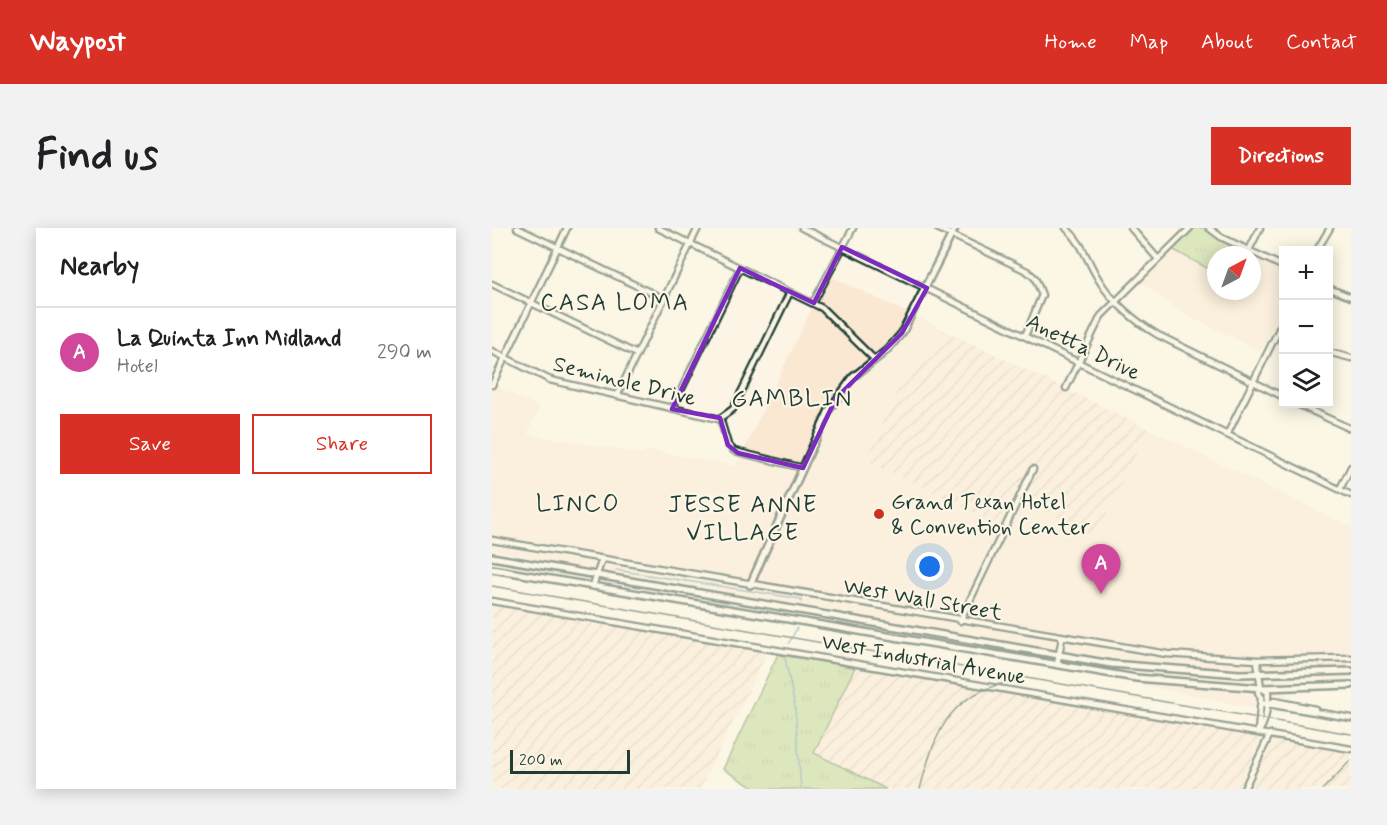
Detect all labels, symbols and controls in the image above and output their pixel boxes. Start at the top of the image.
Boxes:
text: Waypost [30,24,126,61]
text: Home [1045,28,1097,56]
text: Map [1130,28,1168,56]
text: About [1201,28,1253,56]
text: Contact [1286,28,1357,56]
button: Directions [1211,127,1351,185]
text: Find us [36,129,158,184]
north arrow [1207,246,1261,300]
map controls [1279,246,1333,408]
button: + [1279,246,1333,300]
text: Nearby [60,250,139,284]
district label: CASA LOMA [540,288,690,319]
button: − [1279,300,1333,354]
street label: Anetta Drive [1021,308,1145,388]
text: La Quinta Inn Midland [117,325,341,353]
text: A [73,339,86,366]
text: 290 m [377,339,432,366]
street label: Seminole Drive [550,351,699,413]
text: Hotel [117,353,158,380]
button: layers [1279,354,1333,408]
district label: GAMBLIN [731,384,853,415]
button: Save [60,414,240,474]
button: Share [252,414,432,474]
district label: LINCO [536,489,620,520]
place label: Grand Texan Hotel & Convention Center [891,489,1090,542]
district label: JESSE ANNE VILLAGE [668,490,818,549]
marker: Grand Texan Hotel & Convention Center [872,507,886,521]
pin: A [1082,544,1120,594]
your location [915,552,944,581]
street label: West Wall Street [841,572,1004,628]
street label: West Industrial Avenue [819,628,1028,692]
scale bar [510,747,630,774]
text: 200 m [519,750,563,771]

